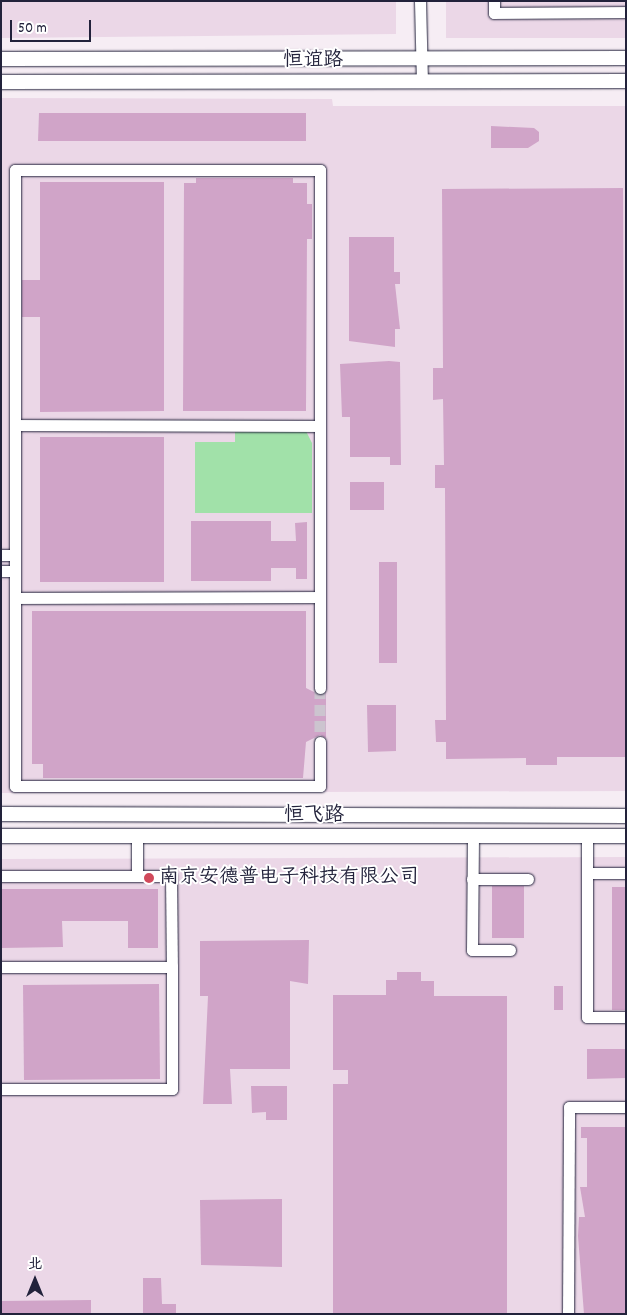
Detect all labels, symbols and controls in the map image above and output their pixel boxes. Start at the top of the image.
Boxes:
scale bar [12,10,94,42]
text: 50 m [18,18,47,40]
street label: 恒谊路 [283,49,343,73]
street label: 恒飞路 [284,804,344,828]
place label: 南京安德普电子科技有限公司 [159,866,419,890]
marker: 南京安德普电子科技有限公司 [143,872,155,884]
north arrow [10,1255,60,1305]
text: 北 [28,1255,42,1275]

